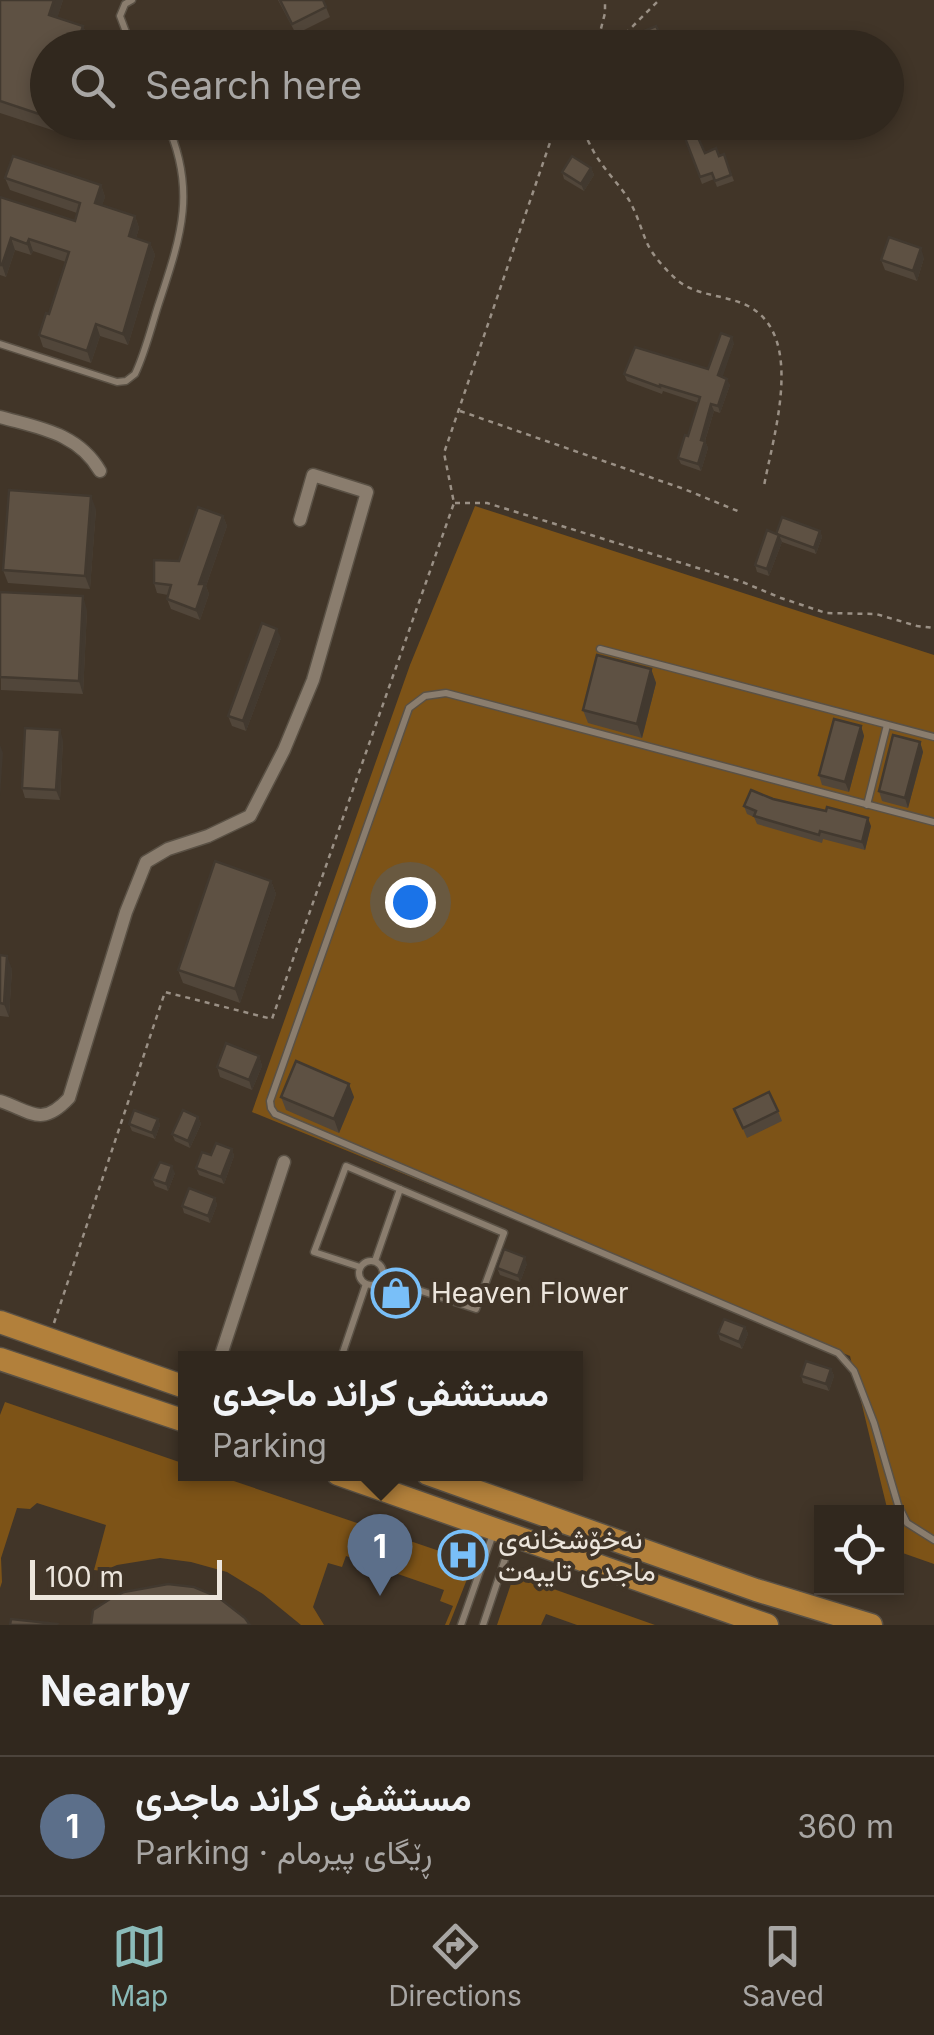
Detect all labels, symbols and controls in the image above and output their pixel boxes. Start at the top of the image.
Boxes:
search box [30,30,904,140]
icon: search [65,58,120,113]
text: Search here [145,62,362,108]
your location [385,877,436,928]
shop icon: Heaven Flower [370,1267,422,1319]
place label: Heaven Flower [431,1276,629,1310]
popup [178,1351,583,1481]
text: مستشفی کراند ماجدی [212,1369,549,1415]
text: Parking [212,1426,327,1465]
map controls [814,1505,904,1595]
button: locate [814,1505,904,1595]
pin: 1 [348,1514,412,1596]
place label: نەخۆشخانەی ماجدی تایبەت [498,1522,656,1588]
hospital icon: نەخۆشخانەی ماجدی تایبەت [437,1529,489,1581]
scale bar [30,1555,222,1600]
text: 100 m [45,1560,124,1594]
text: Nearby [40,1665,191,1716]
text: مستشفی کراند ماجدی [135,1774,472,1820]
text: 1 [66,1807,79,1846]
text: 360 m [797,1807,894,1846]
text: Parking · ڕێگای پیرمام [135,1833,432,1872]
tab: Map [110,1919,168,2013]
tab: Directions [388,1919,522,2013]
tab: Saved [742,1919,824,2013]

